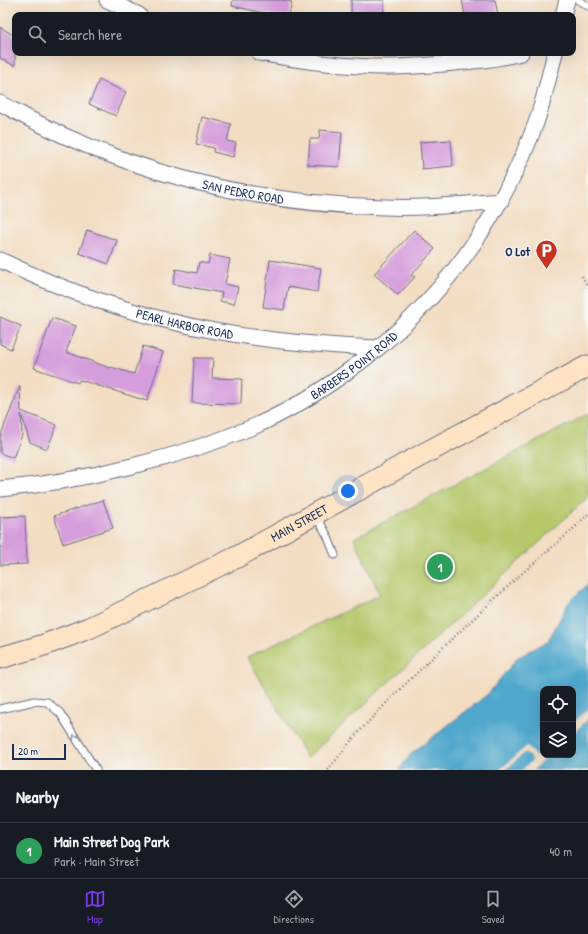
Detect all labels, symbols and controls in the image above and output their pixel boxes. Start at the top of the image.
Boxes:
search box [12,12,576,56]
icon: search [26,23,48,45]
text: Search here [58,24,122,45]
street label: SAN PEDRO ROAD [201,175,286,208]
parking icon: O Lot [533,238,559,271]
place label: O Lot [505,242,531,260]
street label: PEARL HARBOR ROAD [134,304,235,343]
street label: BARBERS POINT ROAD [307,326,402,403]
your location [338,481,358,501]
street label: MAIN STREET [267,499,332,546]
pin: 1 [427,552,453,582]
map controls [540,686,576,758]
button: locate [540,686,576,722]
button: layers [540,722,576,758]
one-way arrow [72,734,80,741]
scale bar [12,742,66,761]
text: 20 m [18,744,38,758]
text: Nearby [16,785,59,808]
text: Main Street Dog Park [54,831,169,852]
text: 1 [27,842,31,860]
text: 40 m [549,842,572,860]
text: Park · Main Street [54,852,139,870]
tab: Map [84,888,106,926]
tab: Directions [274,888,314,926]
tab: Saved [482,888,504,926]

